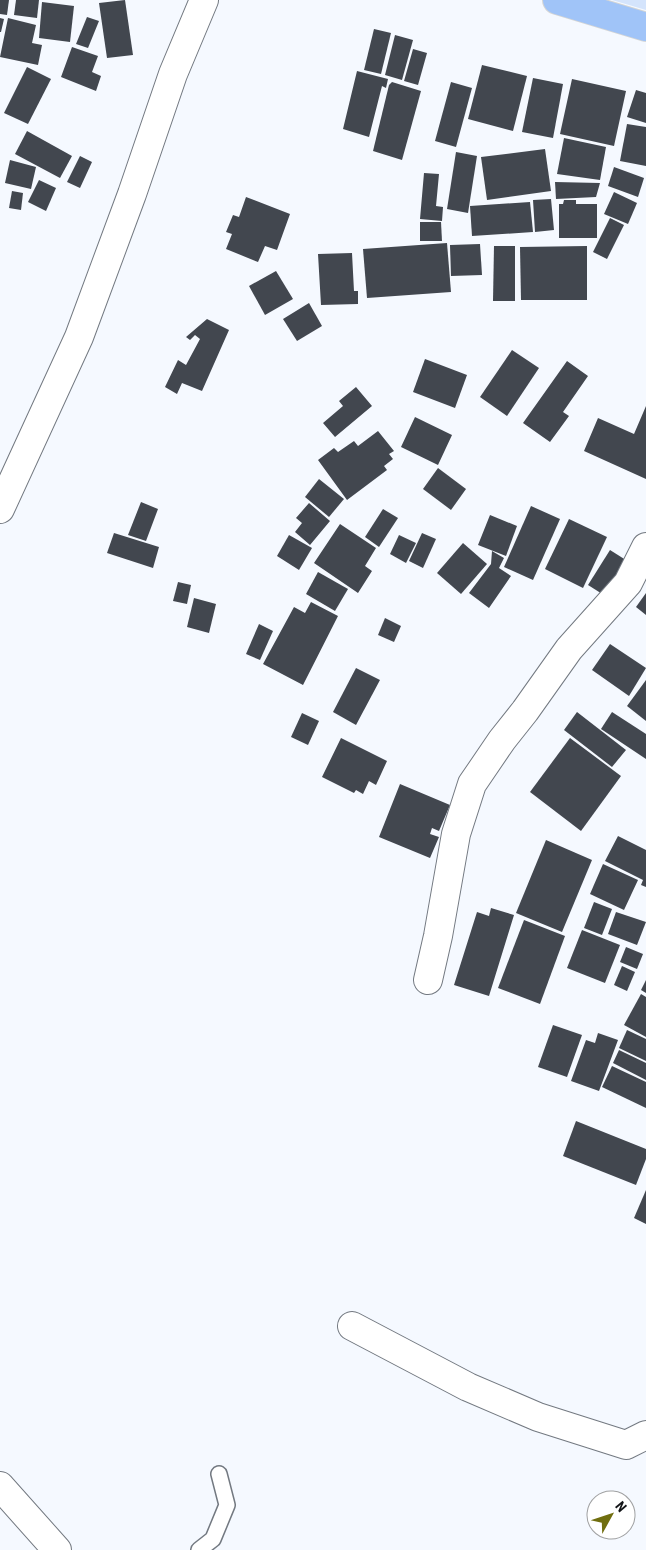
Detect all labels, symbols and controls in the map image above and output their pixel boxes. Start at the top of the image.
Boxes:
north arrow [586,1490,636,1540]
text: N [612,1498,630,1515]

